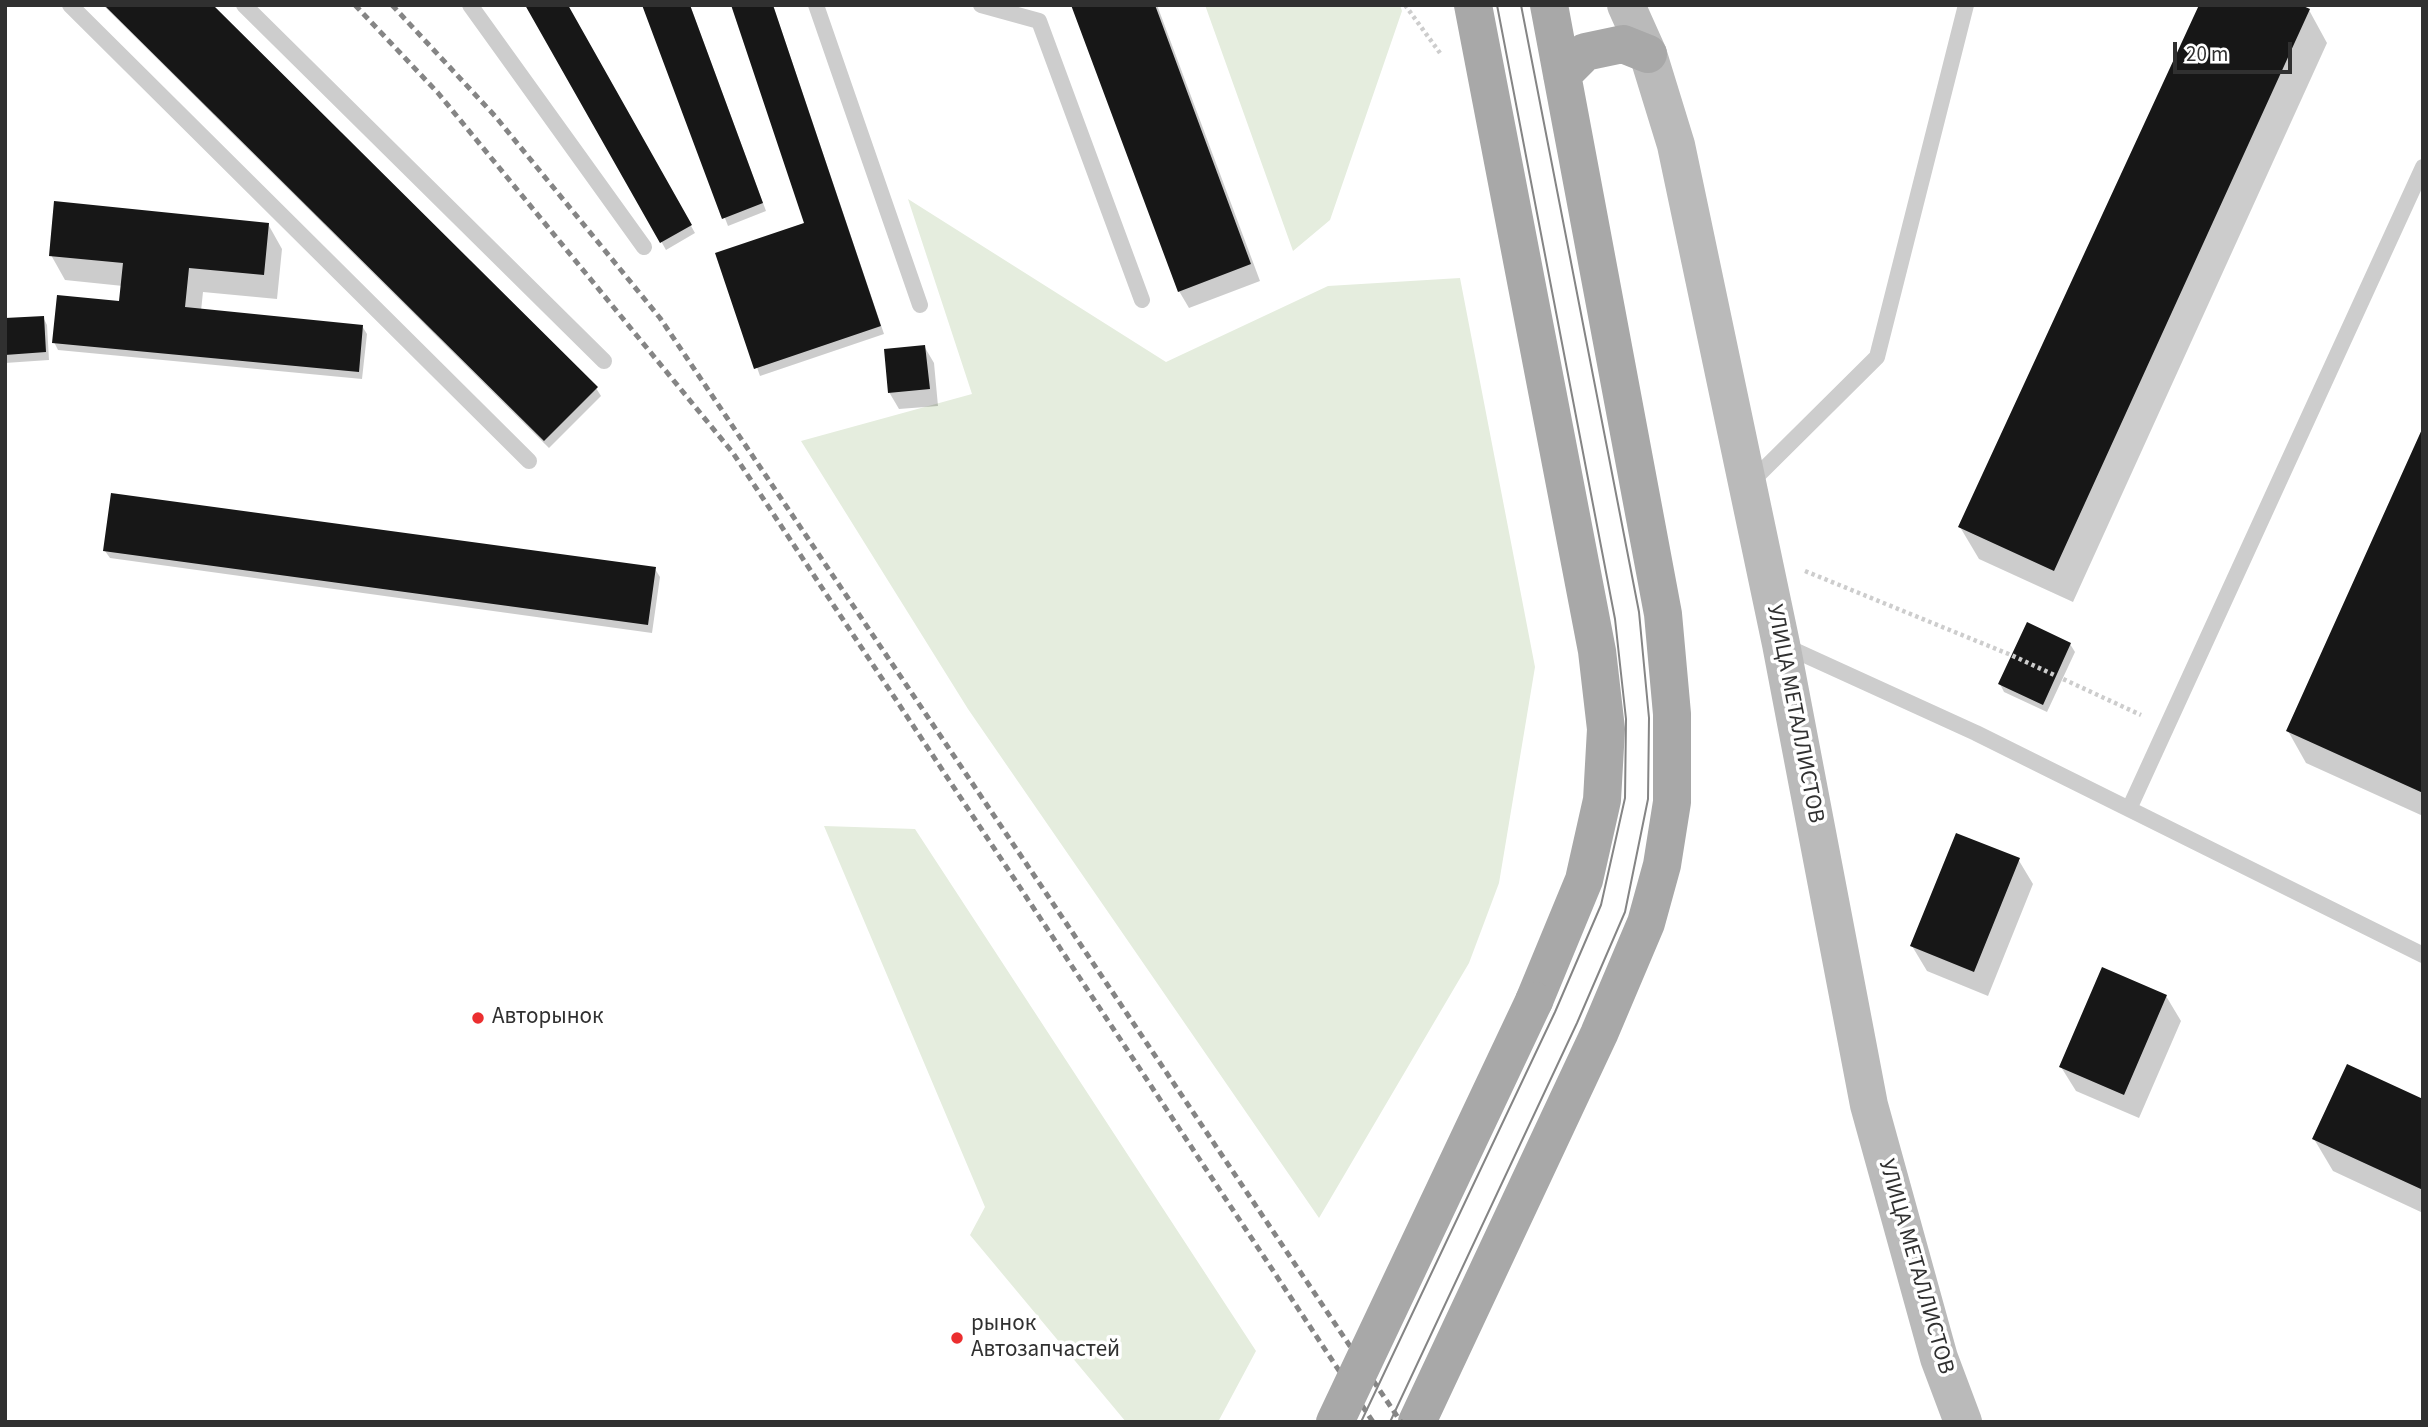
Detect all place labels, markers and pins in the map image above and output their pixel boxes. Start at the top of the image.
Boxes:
place label: Авторынок [492,1004,603,1032]
marker: Авторынок [470,1010,486,1026]
place label: рынок Автозапчастей [971,1311,1120,1365]
marker: рынок Автозапчастей [949,1330,965,1346]

